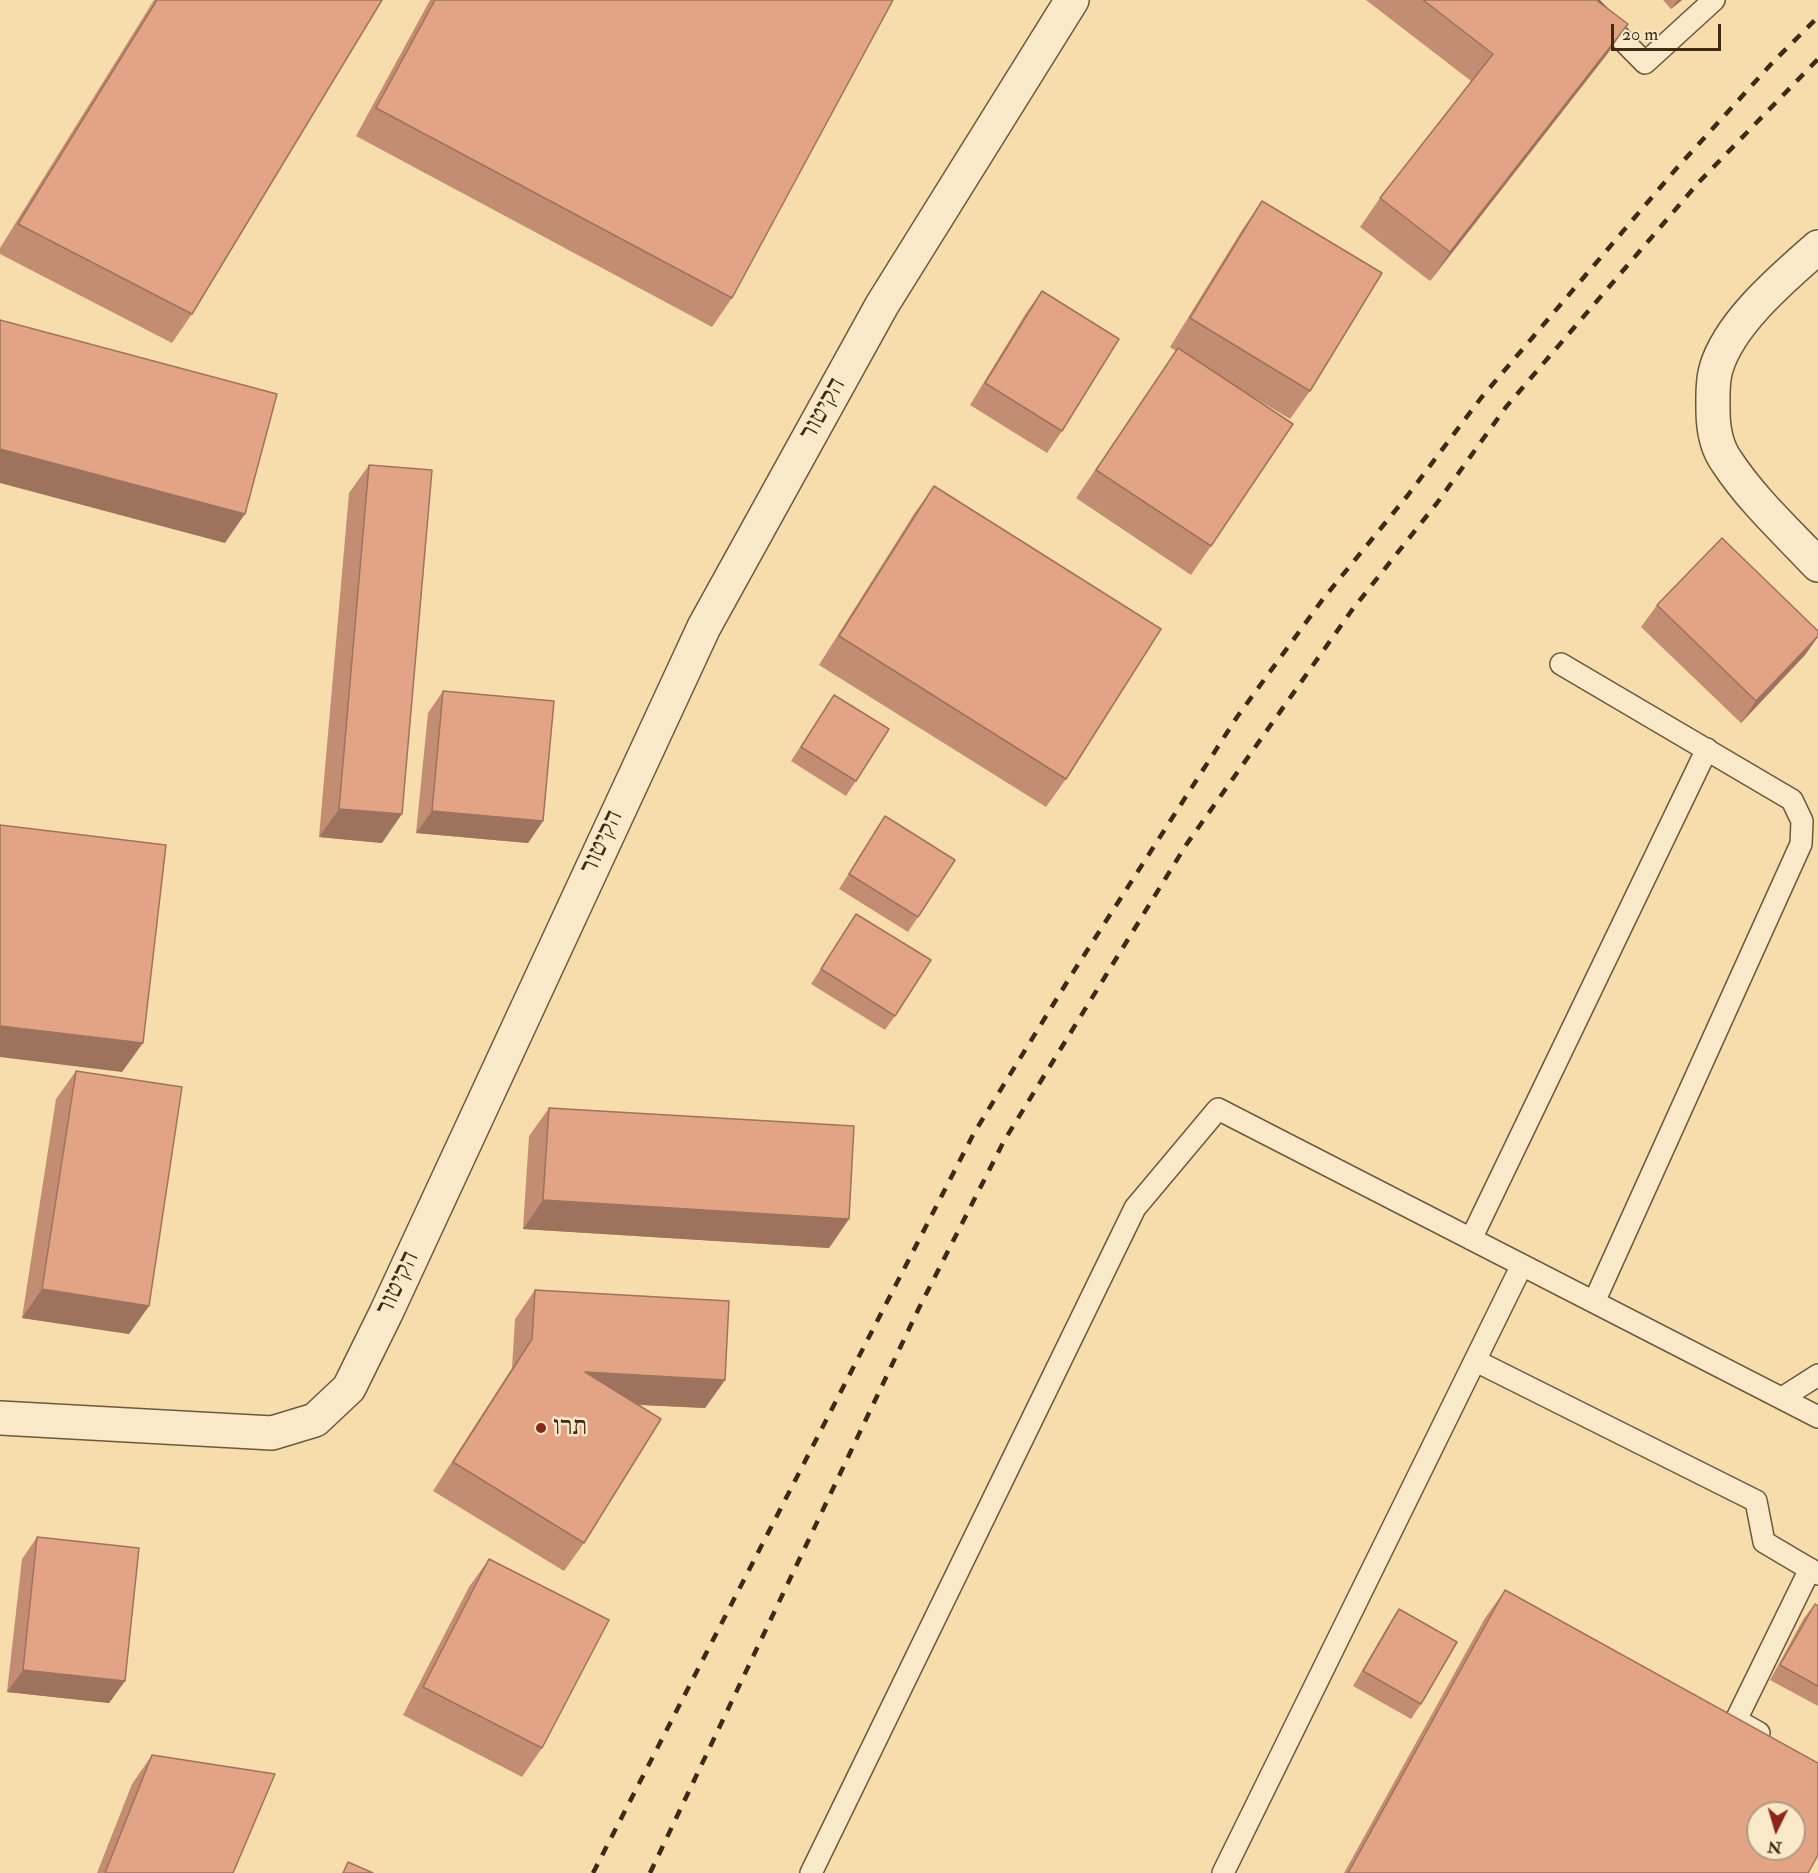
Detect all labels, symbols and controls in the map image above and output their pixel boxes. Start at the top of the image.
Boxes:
scale bar [1614,12,1724,50]
text: 20 m [1622,23,1658,46]
street label: הקיטור [794,373,854,447]
street label: הקיטור [575,806,631,880]
street label: הקיטור [371,1247,427,1321]
place label: תרו [553,1412,587,1444]
marker: תרו [534,1421,548,1435]
north arrow [1746,1801,1806,1861]
text: N [1767,1836,1783,1858]

